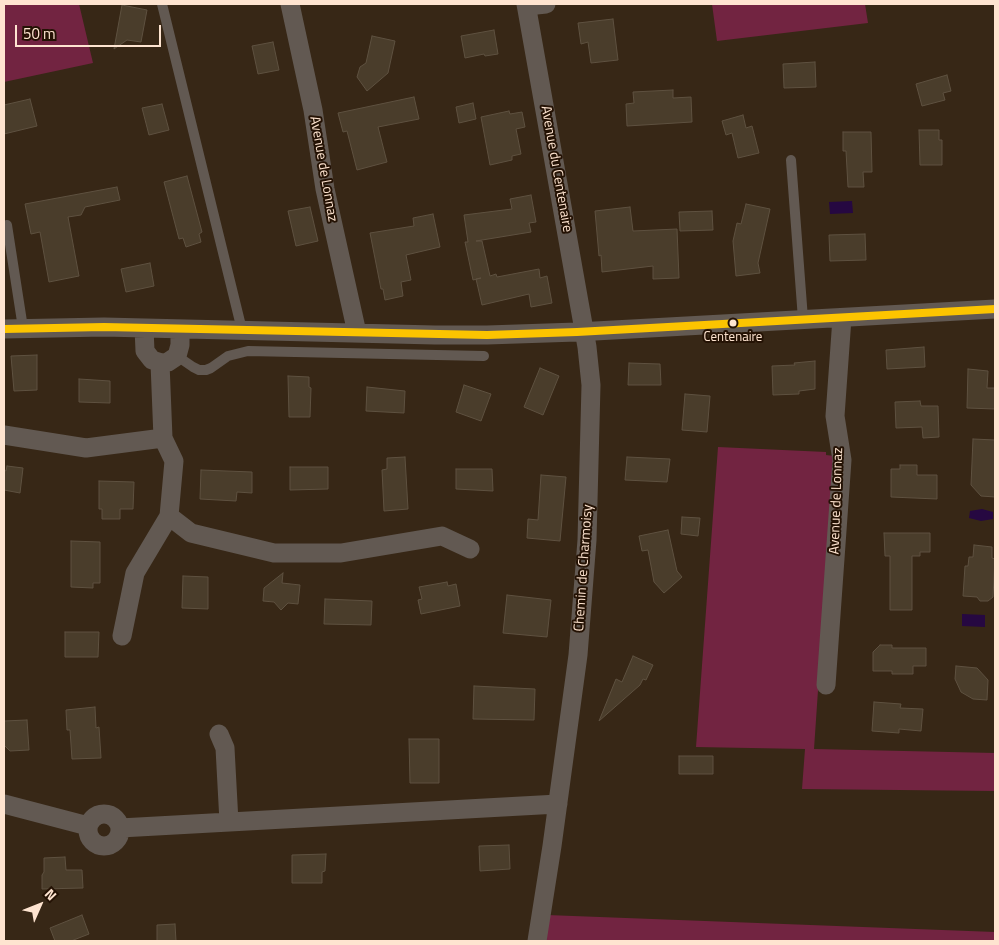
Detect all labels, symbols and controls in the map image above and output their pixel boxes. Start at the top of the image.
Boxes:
scale bar [18,15,164,47]
text: 50 m [23,22,56,45]
street label: Avenue du Centenaire [537,104,575,234]
street label: Avenue de Lonnaz [305,115,341,223]
marker: Centenaire [728,318,738,328]
place label: Centenaire [704,330,762,346]
street label: Avenue de Lonnaz [827,447,847,555]
street label: Chemin de Charmoisy [571,504,597,632]
north arrow [15,880,65,930]
text: N [40,883,62,905]

